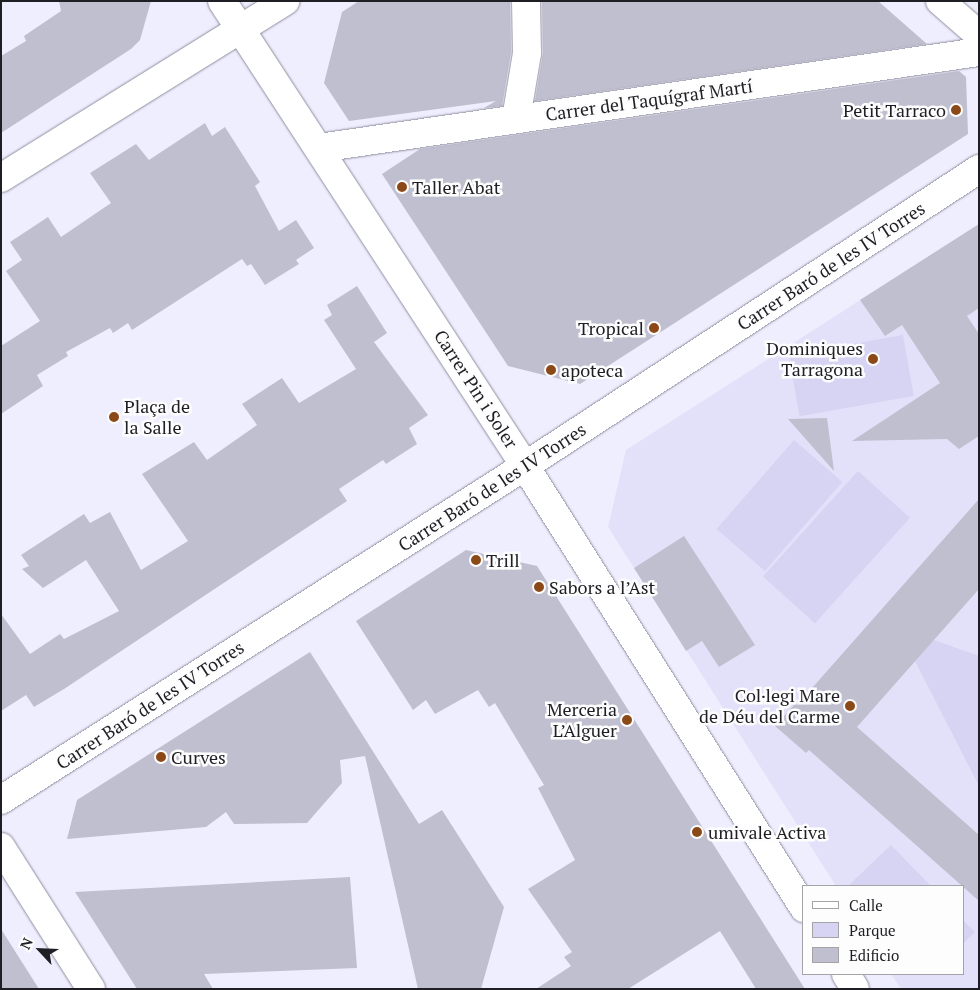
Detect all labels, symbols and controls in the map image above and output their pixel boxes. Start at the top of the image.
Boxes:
street label: Carrer del Taquígraf Martí [544,75,754,125]
place label: Petit Tarraco [843,99,946,121]
marker: Petit Tarraco [950,104,962,116]
place label: Taller Abat [412,176,501,198]
marker: Taller Abat [396,181,408,193]
street label: Carrer Baró de les IV Torres [733,197,929,335]
place label: Tropical [578,317,644,339]
marker: Tropical [648,322,660,334]
street label: Carrer Pin i Soler [430,326,522,452]
place label: Dominiques Tarragona [766,338,863,380]
marker: Dominiques Tarragona [867,353,879,365]
place label: apoteca [561,359,623,381]
marker: apoteca [545,364,557,376]
place label: Plaça de la Salle [124,396,190,438]
marker: Plaça de la Salle [108,411,120,423]
street label: Carrer Baró de les IV Torres [394,418,590,556]
place label: Trill [486,549,520,571]
marker: Trill [470,554,482,566]
place label: Sabors a l’Ast [549,576,655,598]
marker: Sabors a l’Ast [533,581,545,593]
street label: Carrer Baró de les IV Torres [52,636,248,774]
place label: Col·legi Mare de Déu del Carme [699,685,840,728]
place label: Merceria L’Alguer [547,699,617,742]
marker: Col·legi Mare de Déu del Carme [844,700,856,712]
marker: Merceria L’Alguer [621,714,633,726]
place label: Curves [171,746,226,768]
marker: Curves [155,751,167,763]
place label: umivale Activa [708,821,827,843]
marker: umivale Activa [690,825,704,839]
legend [802,885,965,975]
text: Calle [849,895,883,915]
text: Parque [849,920,896,940]
north arrow [15,925,65,975]
text: N [15,935,37,952]
text: Edificio [849,945,899,965]

